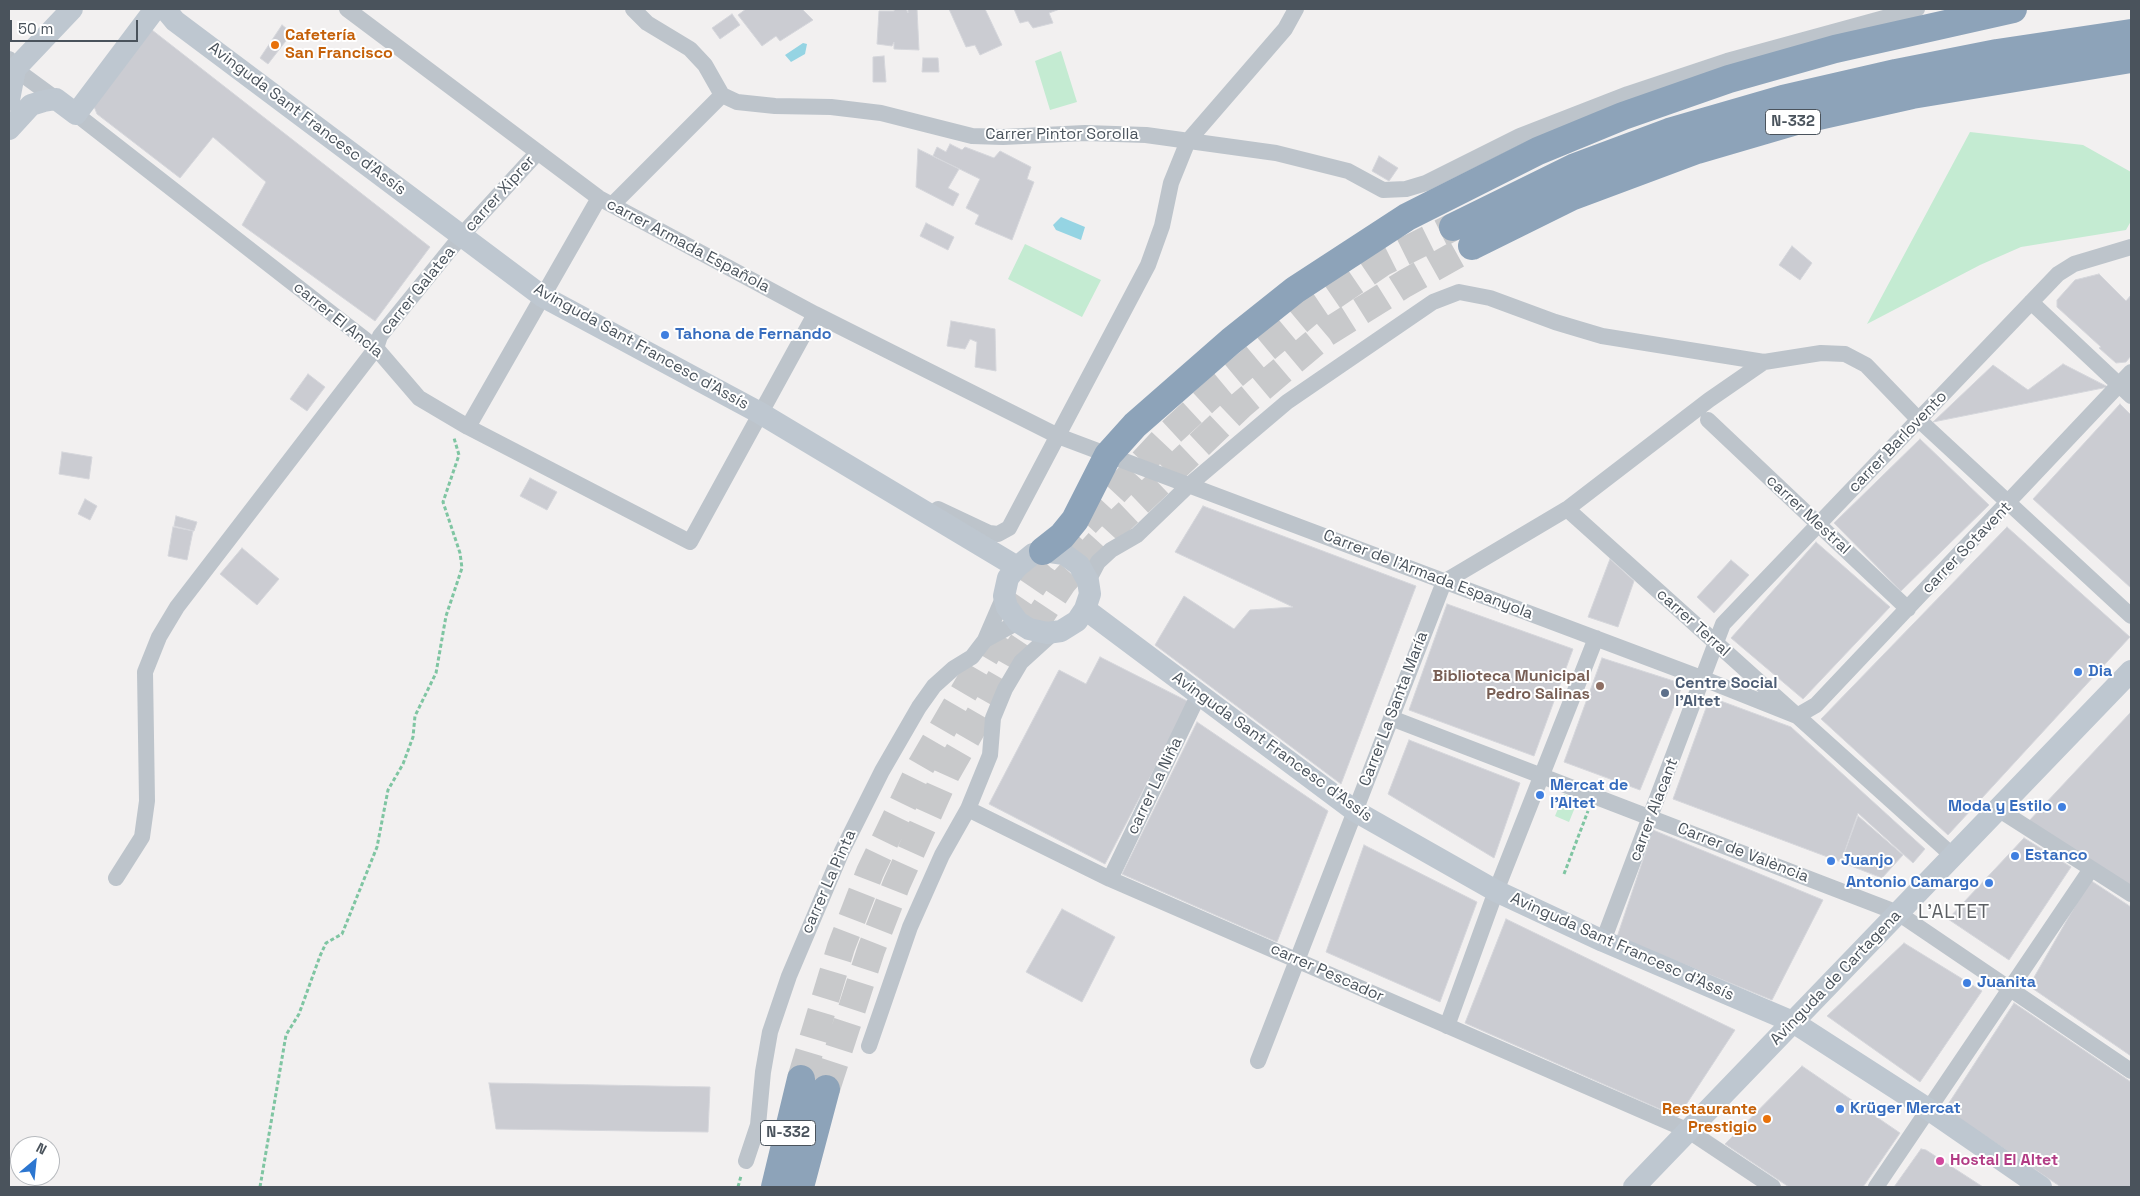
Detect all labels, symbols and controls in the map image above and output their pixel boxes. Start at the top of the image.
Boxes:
scale bar [12,10,140,42]
text: 50 m [18,19,53,38]
place label: Cafetería San Francisco [285,26,393,64]
street label: Avinguda Sant Francesc d'Assís [204,38,410,200]
marker: Cafetería San Francisco [269,39,281,51]
road number: N-332 [1766,110,1820,134]
street label: Carrer Pintor Sorolla [985,125,1139,145]
street label: carrer Xiprer [461,152,539,236]
street label: carrer Armada Española [603,195,773,297]
street label: carrer Galatea [376,243,460,339]
street label: carrer El Ancla [289,278,387,362]
street label: Avinguda Sant Francesc d'Assís [530,280,752,414]
place label: Tahona de Fernando [675,325,832,345]
marker: Tahona de Fernando [659,329,671,341]
street label: carrer Barlovento [1845,387,1951,497]
street label: carrer Mestral [1762,471,1854,559]
street label: carrer Sotavent [1918,498,2016,598]
street label: Carrer de l'Armada Espanyola [1320,526,1536,624]
street label: carrer Terral [1652,585,1734,661]
street label: Carrer La Santa María [1356,629,1432,789]
place label: Dia [2088,662,2112,682]
marker: Dia [2072,666,2084,678]
place label: Biblioteca Municipal Pedro Salinas [1433,667,1590,705]
street label: Avinguda Sant Francesc d’Assís [1168,668,1376,826]
place label: Centre Social l'Altet [1675,674,1777,712]
marker: Biblioteca Municipal Pedro Salinas [1594,680,1606,692]
marker: Centre Social l'Altet [1659,687,1671,699]
street label: carrer La Niña [1123,734,1187,838]
street label: carrer Alacant [1626,756,1682,864]
place label: Mercat de l'Altet [1550,776,1628,814]
marker: Mercat de l'Altet [1534,789,1546,801]
place label: Moda y Estilo [1948,797,2052,817]
marker: Moda y Estilo [2056,801,2068,813]
street label: Carrer de València [1675,819,1811,887]
street label: carrer La Pinta [797,827,861,937]
place label: Estanco [2025,846,2088,866]
marker: Estanco [2009,850,2021,862]
place label: Juanjo [1841,851,1893,871]
marker: Juanjo [1825,855,1837,867]
place label: Antonio Camargo [1846,873,1979,893]
marker: Antonio Camargo [1983,877,1995,889]
street label: Avinguda Sant Francesc d’Assís [1507,889,1737,1005]
district label: L'ALTET [1917,902,1991,924]
street label: Avinguda de Cartagena [1766,906,1906,1050]
street label: carrer Pescador [1267,939,1387,1007]
place label: Juanita [1977,973,2036,993]
marker: Juanita [1961,977,1973,989]
place label: Krüger Mercat [1850,1099,1961,1119]
place label: Restaurante Prestigio [1662,1100,1757,1138]
marker: Krüger Mercat [1834,1103,1846,1115]
marker: Restaurante Prestigio [1761,1113,1773,1125]
road number: N-332 [760,1120,816,1146]
north arrow [10,1136,60,1186]
text: N [33,1138,50,1159]
place label: Hostal El Altet [1950,1151,2058,1171]
marker: Hostal El Altet [1934,1155,1946,1167]

